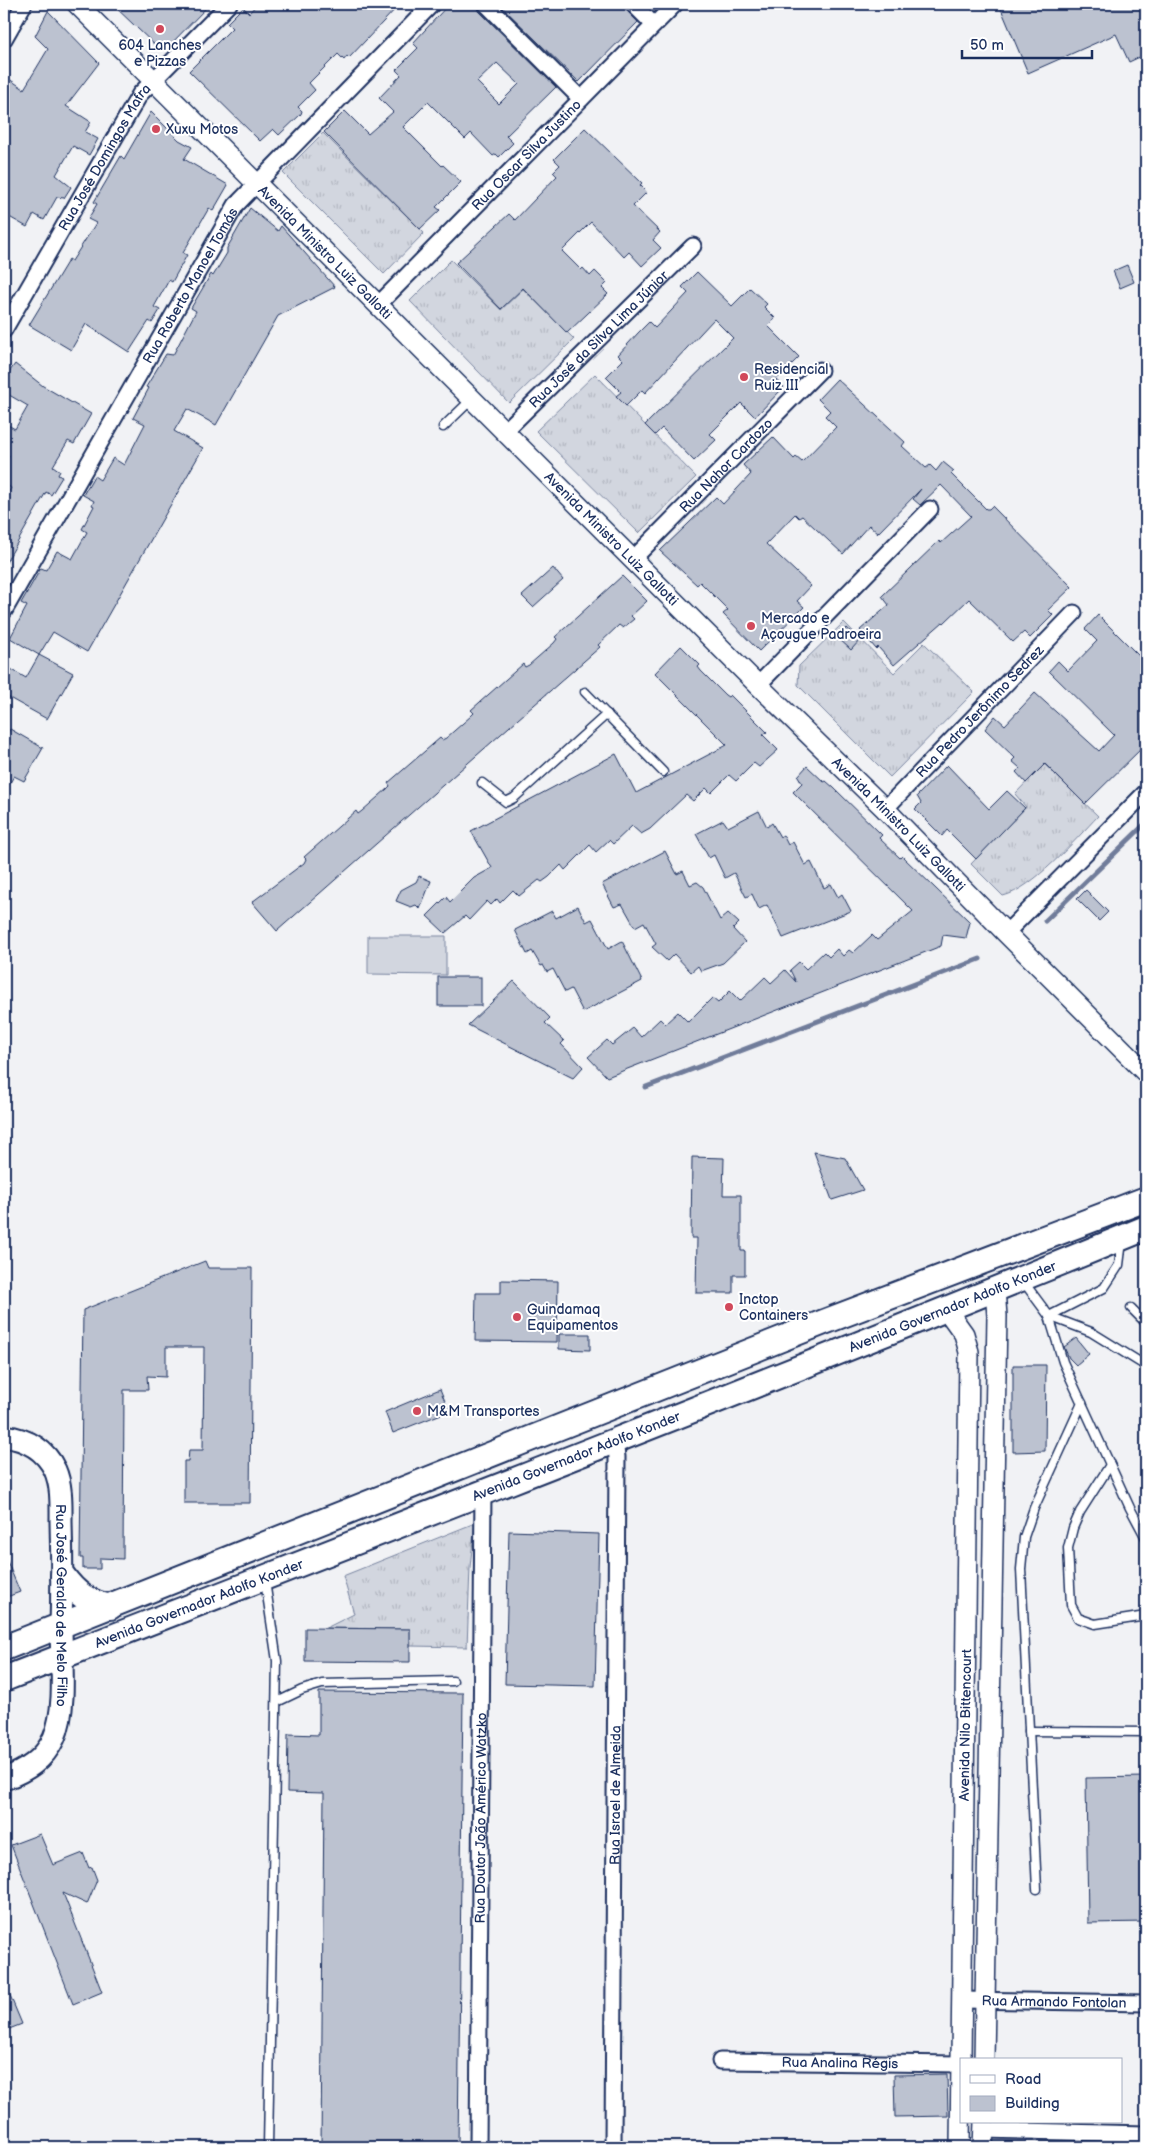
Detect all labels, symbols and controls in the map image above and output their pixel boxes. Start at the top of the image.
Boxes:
marker: 604 Lanches e Pizzas [154,23,166,35]
scale bar [962,28,1092,60]
text: 50 m [970,36,1004,55]
place label: 604 Lanches e Pizzas [119,37,202,70]
street label: Rua José Domingos Mafra [55,80,154,234]
street label: Rua Oscar Silva Justino [468,96,585,214]
place label: Xuxu Motos [165,121,238,138]
marker: Xuxu Motos [150,123,162,135]
street label: Avenida Ministro Luiz Gallotti [254,182,395,323]
street label: Rua Roberto Manoel Tomás [139,205,242,367]
street label: Rua José da Silva Lima Júnior [526,267,673,412]
place label: Residencial Ruiz III [754,361,828,394]
marker: Residencial Ruiz III [738,371,750,383]
street label: Rua Nahor Cardozo [676,415,776,516]
street label: Avenida Ministro Luiz Gallotti [541,468,682,609]
place label: Mercado e Açougue Padroeira [761,610,882,643]
marker: Mercado e Açougue Padroeira [745,620,757,632]
street label: Rua Pedro Jerônimo Sedrez [912,642,1047,781]
street label: Avenida Ministro Luiz Gallotti [828,754,969,895]
street label: Avenida Governador Adolfo Konder [846,1257,1060,1356]
place label: Inctop Containers [739,1291,808,1324]
place label: Guindamaq Equipamentos [527,1301,618,1334]
marker: Inctop Containers [723,1301,735,1313]
marker: Guindamaq Equipamentos [511,1311,523,1323]
place label: M&M Transportes [427,1403,540,1420]
marker: M&M Transportes [411,1405,423,1417]
street label: Avenida Governador Adolfo Konder [470,1408,684,1505]
street label: Rua José Geraldo de Melo Filho [52,1504,70,1707]
street label: Avenida Governador Adolfo Konder [92,1555,306,1652]
street label: Avenida Nilo Bittencourt [956,1648,975,1801]
street label: Rua Doutor João Américo Watzko [472,1712,490,1924]
street label: Rua Israel de Almeida [607,1725,624,1865]
street label: Rua Armando Fontolan [981,1992,1127,2012]
street label: Rua Analina Régis [782,2054,898,2072]
legend [960,2058,1122,2124]
text: Road [1005,2070,1041,2089]
text: Building [1005,2094,1060,2113]

